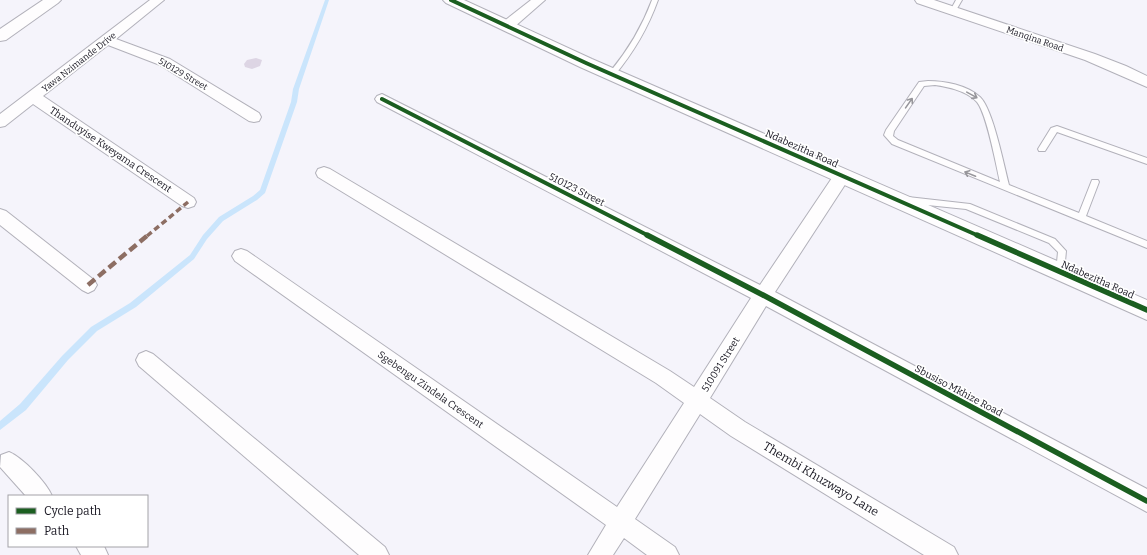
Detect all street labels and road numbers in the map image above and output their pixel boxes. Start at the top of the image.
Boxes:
street label: Manqina Road [1005,25,1066,54]
street label: Yawa Nzimande Drive [40,30,118,94]
street label: 510129 Street [157,56,210,92]
street label: Thanduyise Kweyama Crescent [47,104,174,195]
street label: Ndabezitha Road [763,127,840,170]
street label: 510123 Street [547,171,607,209]
street label: Ndabezitha Road [1059,258,1136,301]
street label: 510091 Street [699,335,743,394]
street label: Sgebengu Zindela Crescent [375,349,486,431]
street label: Sbusiso Mkhize Road [913,363,1005,419]
street label: Thembi Khuzwayo Lane [761,439,881,519]

